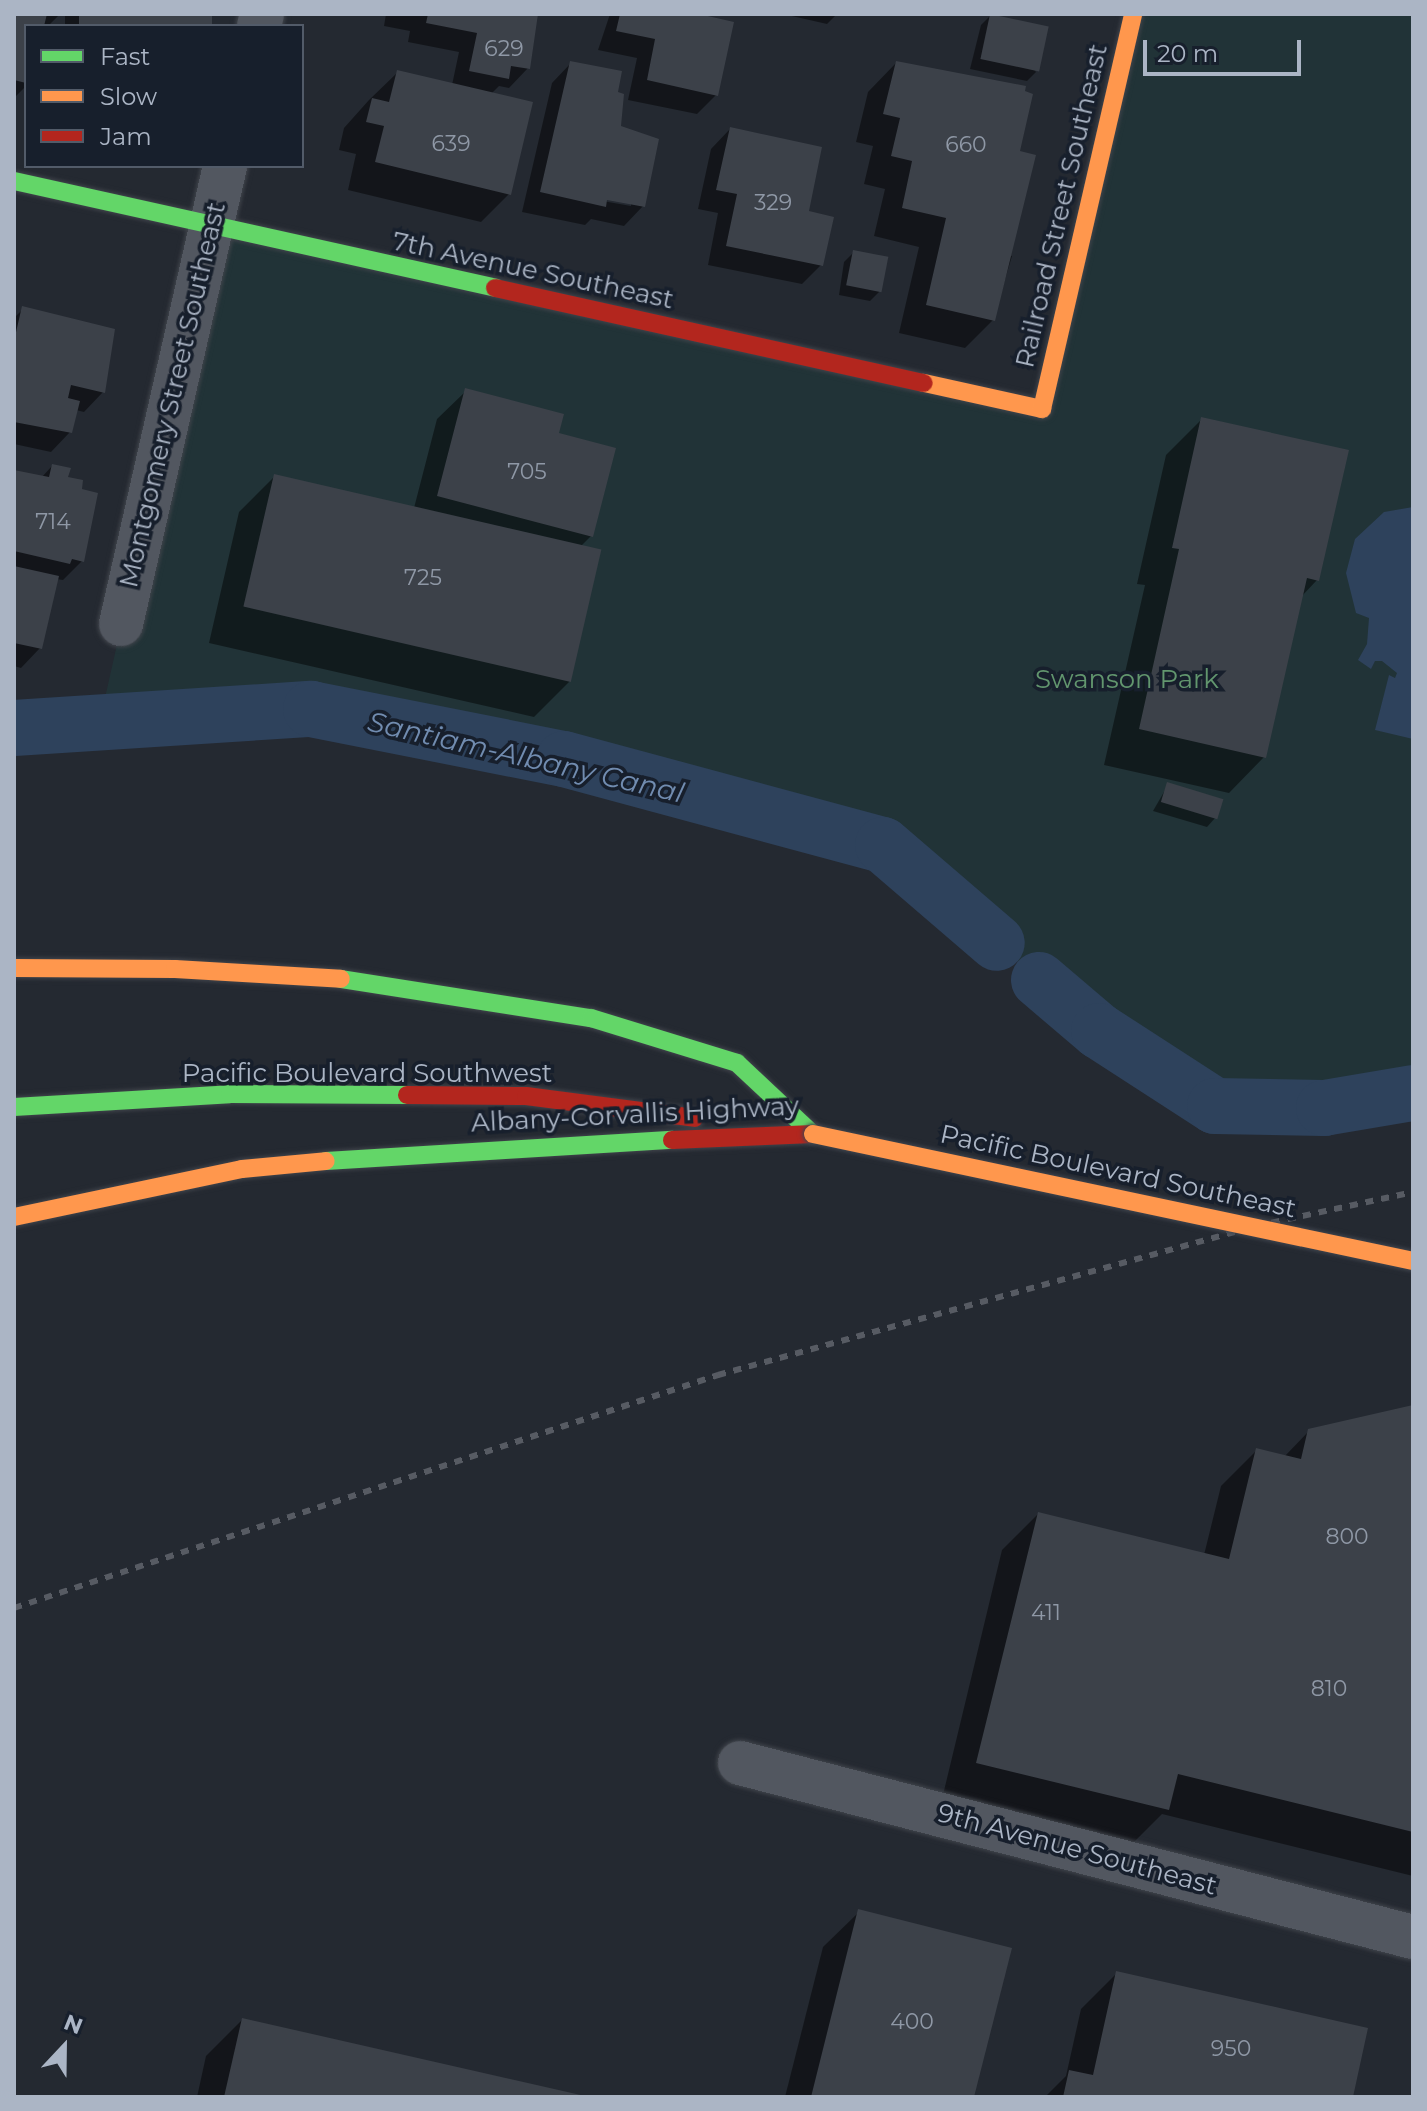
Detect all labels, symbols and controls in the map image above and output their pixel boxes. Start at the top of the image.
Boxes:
legend [24,24,304,168]
scale bar [1147,24,1305,74]
house number: 629 [484,36,524,62]
text: 20 m [1157,39,1218,68]
street label: Railroad Street Southeast [1010,41,1114,371]
text: Fast [100,42,150,71]
text: Slow [100,82,157,111]
text: Jam [100,122,152,151]
house number: 639 [431,131,471,157]
house number: 660 [945,132,987,158]
house number: 329 [754,190,792,216]
street label: Montgomery Street Southeast [113,199,233,591]
street label: 7th Avenue Southeast [390,226,676,316]
house number: 705 [507,459,547,485]
house number: 714 [35,509,71,535]
house number: 725 [404,565,442,591]
park label: Swanson Park [1035,664,1219,696]
water label: Santiam-Albany Canal [365,704,687,810]
street label: Pacific Boulevard Southwest [182,1058,552,1090]
street label: Albany-Corvallis Highway [470,1091,800,1139]
street label: Pacific Boulevard Southeast [937,1119,1299,1225]
house number: 800 [1325,1524,1369,1550]
house number: 411 [1031,1600,1061,1626]
house number: 810 [1311,1676,1347,1702]
street label: 9th Avenue Southeast [934,1798,1220,1902]
north arrow [24,2007,104,2087]
text: N [60,2008,86,2040]
house number: 400 [890,2009,934,2035]
house number: 950 [1211,2036,1251,2062]

